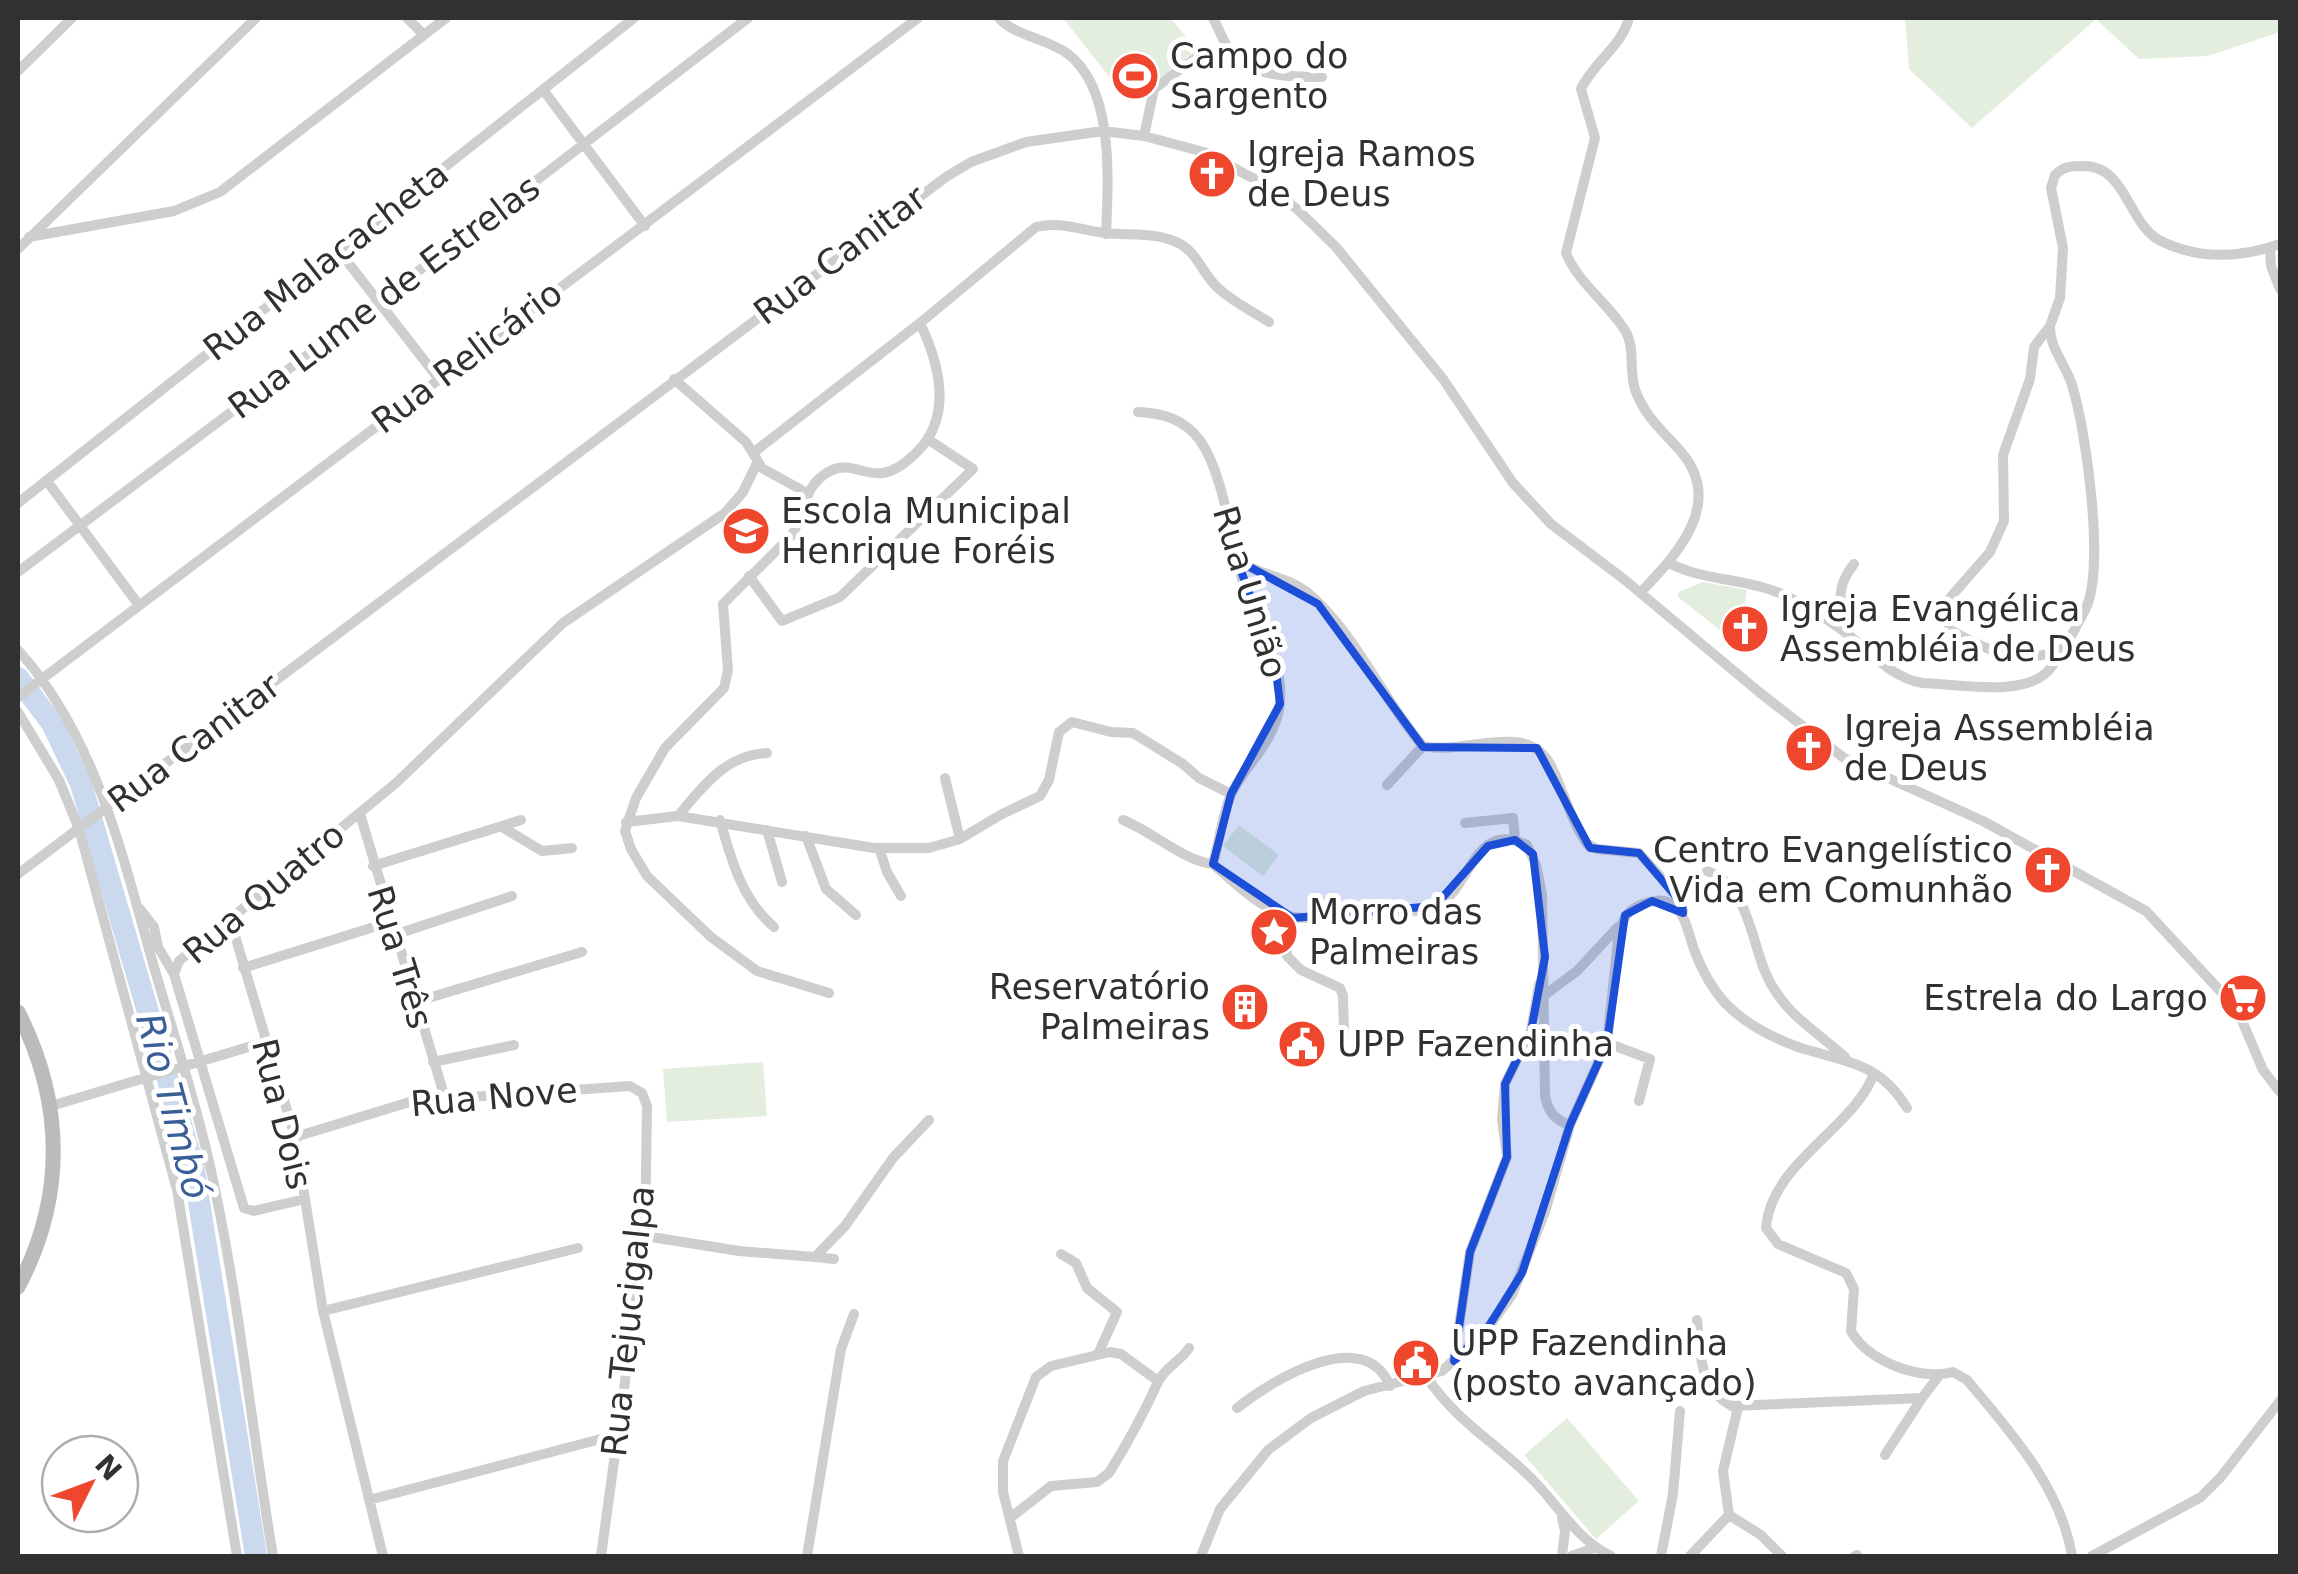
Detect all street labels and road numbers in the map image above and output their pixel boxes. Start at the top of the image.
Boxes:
street label: Rua Malacacheta [196,153,456,369]
street label: Rua Lume de Estrelas [221,167,547,427]
street label: Rua Canitar [746,177,934,333]
street label: Rua Relicário [364,273,570,441]
street label: Rua União [1205,501,1295,683]
street label: Rua Canitar [100,665,288,821]
street label: Rua Quatro [176,814,352,972]
street label: Rua Três [359,881,441,1033]
street label: Rua Dois [244,1035,320,1193]
street label: Rua Nove [409,1070,579,1124]
street label: Rua Tejucigalpa [594,1183,662,1459]

